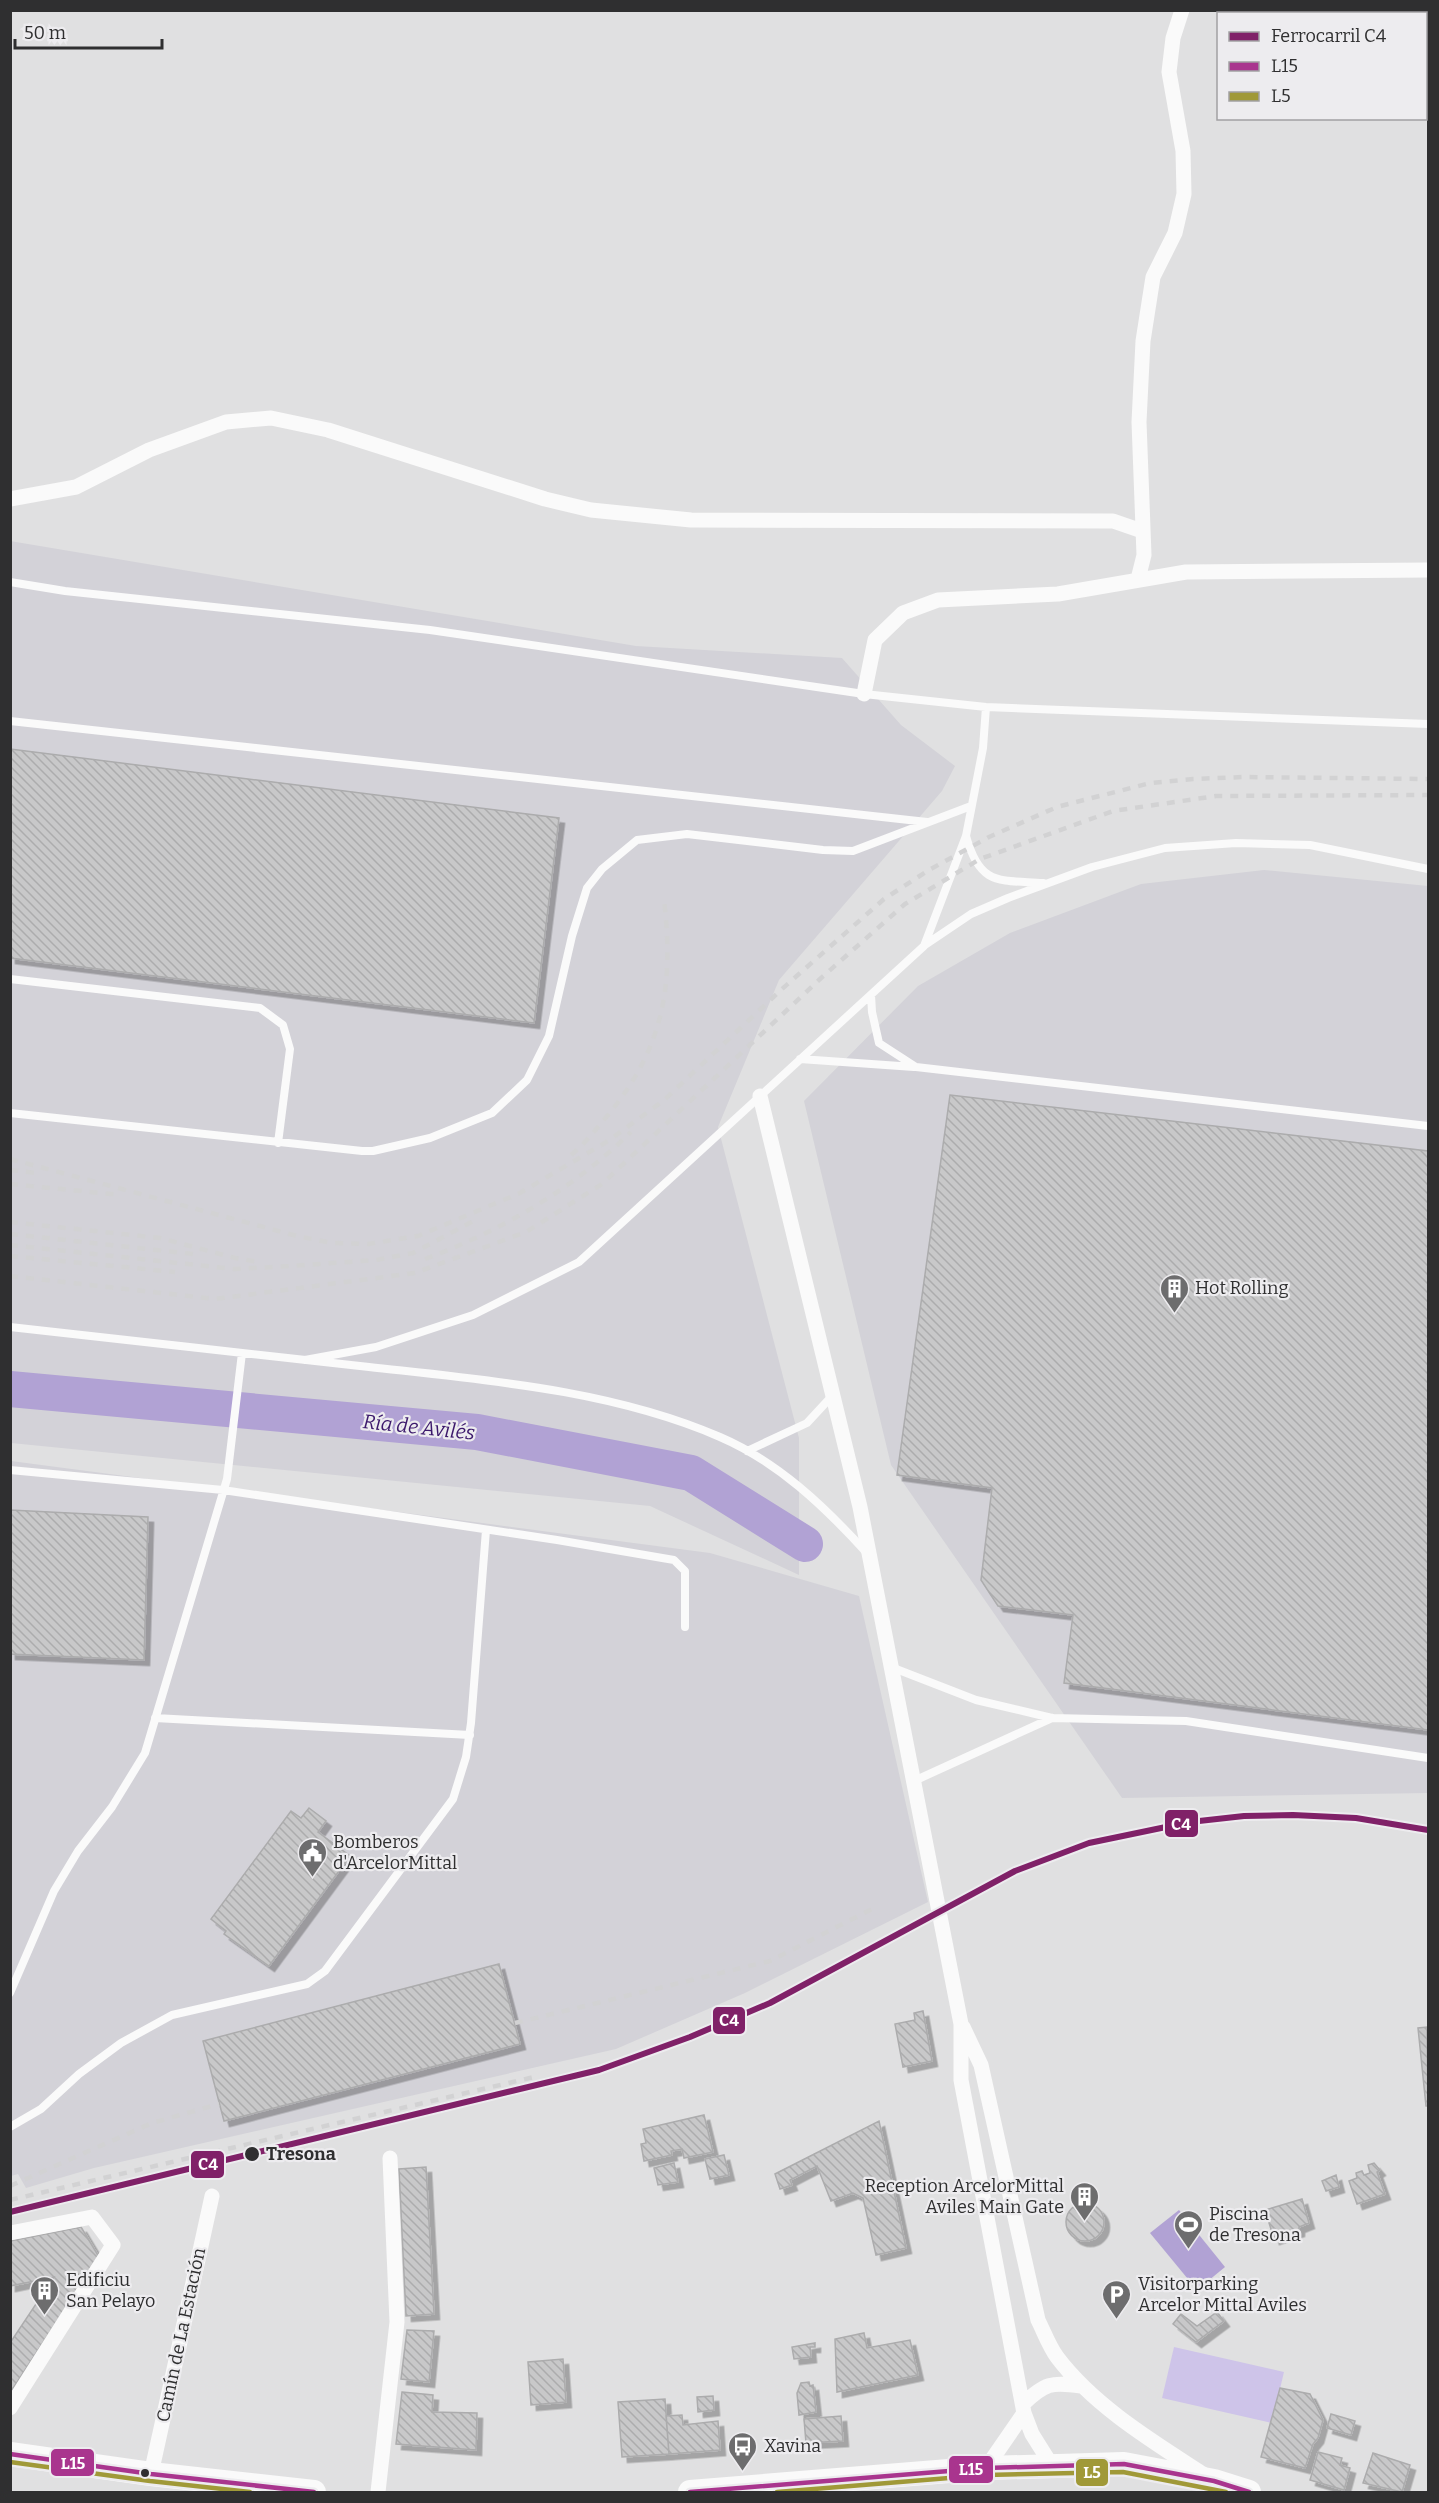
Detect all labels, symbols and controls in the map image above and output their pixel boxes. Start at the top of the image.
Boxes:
scale bar [15,12,162,50]
legend [1217,12,1427,120]
text: 50 m [24,22,66,44]
text: Ferrocarril C4 [1271,25,1387,47]
text: L15 [1271,55,1298,77]
text: L5 [1271,85,1291,107]
building icon: Hot Rolling [1158,1272,1190,1314]
place label: Hot Rolling [1195,1277,1289,1299]
water label: Ría de Avilés [362,1409,476,1445]
line badge: C4 [1164,1809,1199,1838]
text: C4 [1171,1815,1191,1834]
place label: Bomberos d'ArcelorMittal [333,1831,457,1874]
public building icon: Bomberos d'ArcelorMittal [296,1836,328,1878]
line badge: C4 [712,2006,746,2035]
text: C4 [719,2011,739,2030]
place label: Tresona [266,2143,336,2165]
marker: Tresona [243,2145,261,2163]
line badge: C4 [190,2150,225,2179]
text: C4 [198,2155,218,2174]
place label: Reception ArcelorMittal Aviles Main Gate [865,2175,1064,2218]
building icon: Reception ArcelorMittal Aviles Main Gate [1069,2180,1101,2222]
place label: Piscina de Tresona [1209,2203,1301,2246]
sports icon: Piscina de Tresona [1172,2208,1204,2250]
street label: Camín de La Estación [152,2245,210,2424]
place label: Edificiu San Pelayo [66,2269,155,2312]
place label: Visitorparking Arcelor Mittal Aviles [1138,2273,1307,2316]
building icon: Edificiu San Pelayo [29,2274,61,2316]
parking icon: Visitorparking Arcelor Mittal Aviles [1101,2278,1133,2320]
bus stop icon: Xavina [727,2430,759,2472]
place label: Xavina [764,2435,821,2457]
line badge: L15 [50,2448,95,2477]
text: L15 [61,2454,86,2473]
line badge: L15 [948,2455,994,2484]
line badge: L5 [1075,2458,1109,2487]
text: L15 [959,2460,984,2479]
text: L5 [1083,2463,1101,2482]
unlabelled marker [139,2467,151,2479]

